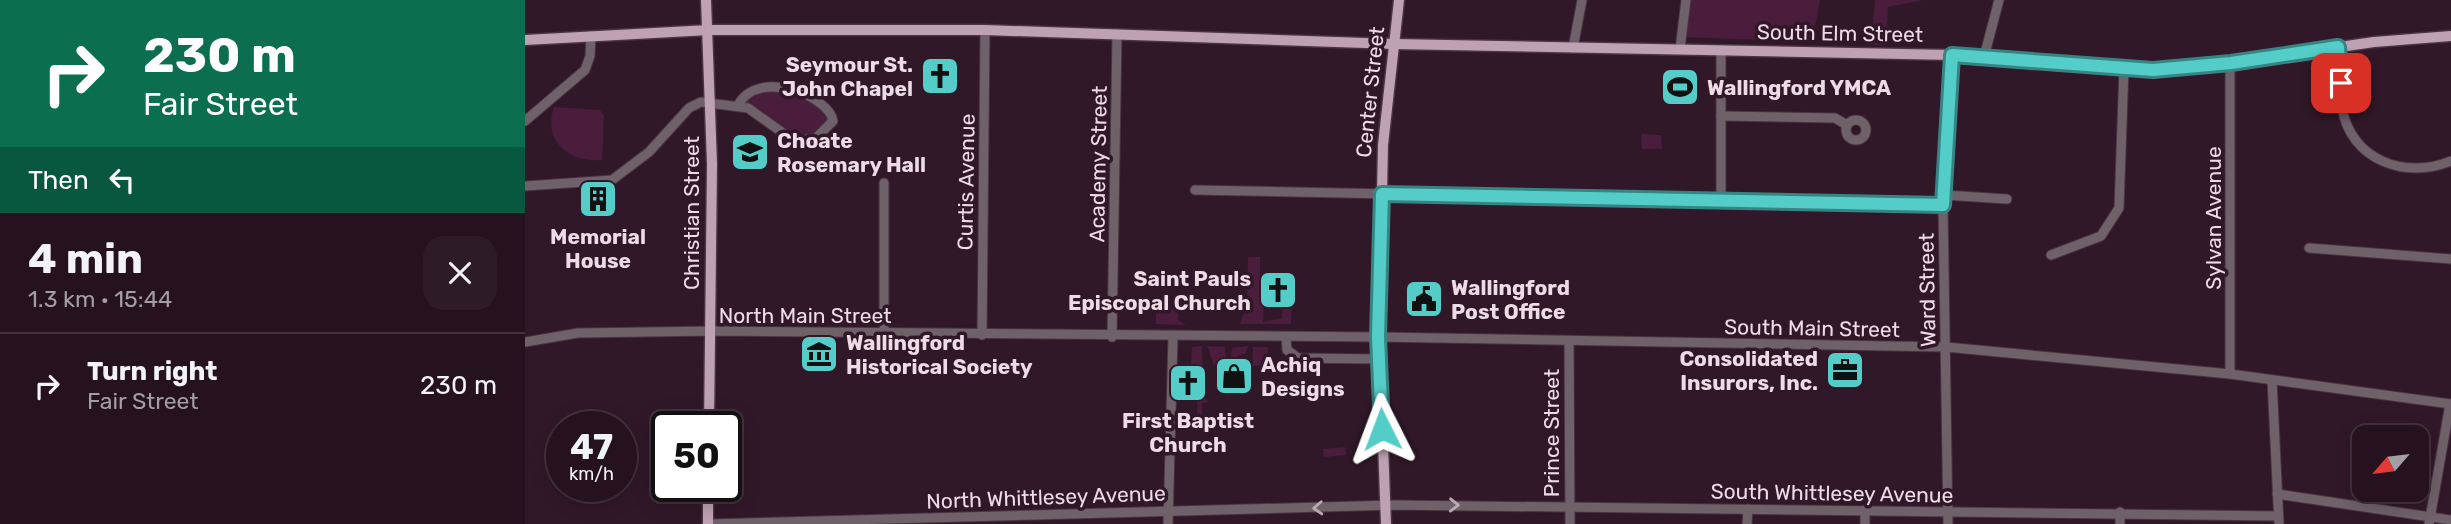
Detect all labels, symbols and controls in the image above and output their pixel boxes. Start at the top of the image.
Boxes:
street label: South Elm Street [1757,19,1923,47]
street label: Center Street [1351,25,1389,159]
text: 230 m [143,26,296,84]
icon: right [28,28,119,119]
place label: Seymour St. John Chapel [782,52,913,101]
pin [2311,53,2371,113]
church icon: Seymour St. John Chapel [919,55,961,97]
icon: arrive [2322,64,2360,102]
sports icon: Wallingford YMCA [1659,66,1701,108]
place label: Wallingford YMCA [1707,75,1891,100]
text: Fair Street [143,85,298,123]
street label: Academy Street [1084,85,1112,243]
street label: Curtis Avenue [952,113,980,251]
place label: Choate Rosemary Hall [777,128,926,177]
school or university icon: Choate Rosemary Hall [729,131,771,173]
street label: Christian Street [679,136,704,290]
street label: Sylvan Avenue [2201,146,2226,290]
icon: left [103,161,141,199]
text: Then [28,165,89,196]
building icon: Memorial House [577,178,619,220]
place label: Memorial House [550,224,646,273]
street label: Ward Street [1914,233,1940,347]
text: 4 min [28,234,143,284]
button: close [423,236,497,310]
place label: Saint Pauls Episcopal Church [1068,266,1251,315]
church icon: Saint Pauls Episcopal Church [1257,269,1299,311]
place label: Wallingford Post Office [1451,275,1570,324]
public building icon: Wallingford Post Office [1403,278,1445,320]
text: 1.3 km · 15:44 [28,285,172,313]
street label: North Main Street [719,303,891,328]
street label: South Main Street [1724,314,1900,342]
place label: Wallingford Historical Society [846,330,1033,379]
museum icon: Wallingford Historical Society [798,333,840,375]
place label: Consolidated Insurors, Inc. [1679,346,1818,395]
office icon: Consolidated Insurors, Inc. [1824,349,1866,391]
place label: Achiq Designs [1261,352,1345,401]
shop icon: Achiq Designs [1213,355,1255,397]
text: Turn right [87,356,217,387]
church icon: First Baptist Church [1167,362,1209,404]
icon: right [28,367,66,405]
street label: Prince Street [1539,369,1564,497]
text: 230 m [420,370,497,401]
text: Fair Street [87,387,198,415]
position arrow [1345,392,1419,466]
place label: First Baptist Church [1122,408,1254,457]
speed limit sign: 50 [651,411,742,502]
north arrow [2352,425,2429,502]
map controls [2352,425,2429,502]
text: 47 [570,426,613,468]
text: km/h [569,463,614,485]
street label: South Whittlesey Avenue [1710,478,1954,508]
street label: North Whittlesey Avenue [926,480,1166,514]
one-way arrow [1449,498,1460,513]
one-way arrow [1312,500,1323,515]

